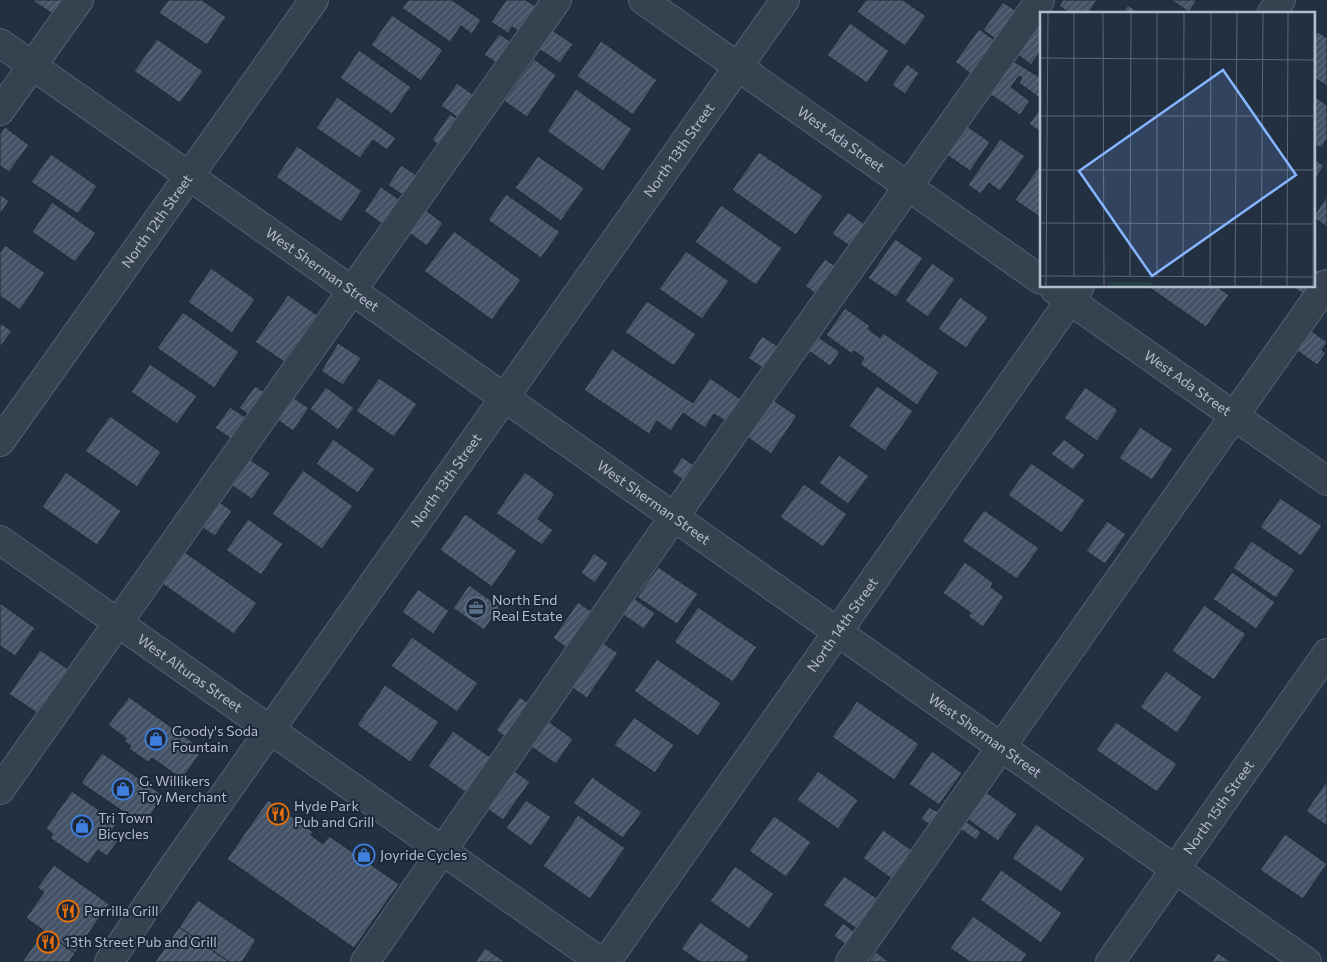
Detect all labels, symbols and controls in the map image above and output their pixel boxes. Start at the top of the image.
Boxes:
inset map [1040,12,1314,288]
street label: North 13th Street [640,99,718,200]
street label: West Ada Street [794,102,888,175]
street label: North 12th Street [118,170,196,271]
street label: West Sherman Street [263,224,383,315]
street label: West Ada Street [1141,346,1235,419]
street label: North 13th Street [407,429,485,530]
street label: West Sherman Street [594,456,714,548]
street label: North 14th Street [803,574,881,675]
place label: North End Real Estate [492,591,563,624]
office icon: North End Real Estate [464,596,488,620]
street label: West Alturas Street [135,630,246,716]
street label: West Sherman Street [925,689,1045,781]
place label: Goody's Soda Fountain [172,722,258,755]
shop icon: Goody's Soda Fountain [144,727,168,751]
street label: North 15th Street [1179,756,1257,857]
place label: G. Willikers Toy Merchant [139,772,227,805]
shop icon: G. Willikers Toy Merchant [111,777,135,801]
place label: Hyde Park Pub and Grill [294,797,374,830]
restaurant icon: Hyde Park Pub and Grill [266,802,290,826]
place label: Tri Town Bicycles [98,809,153,842]
shop icon: Tri Town Bicycles [70,814,94,838]
shop icon: Joyride Cycles [352,843,376,867]
place label: Joyride Cycles [380,846,467,863]
restaurant icon: Parrilla Grill [56,899,80,923]
place label: Parrilla Grill [84,902,159,919]
restaurant icon: 13th Street Pub and Grill [36,930,60,954]
place label: 13th Street Pub and Grill [64,933,217,950]

